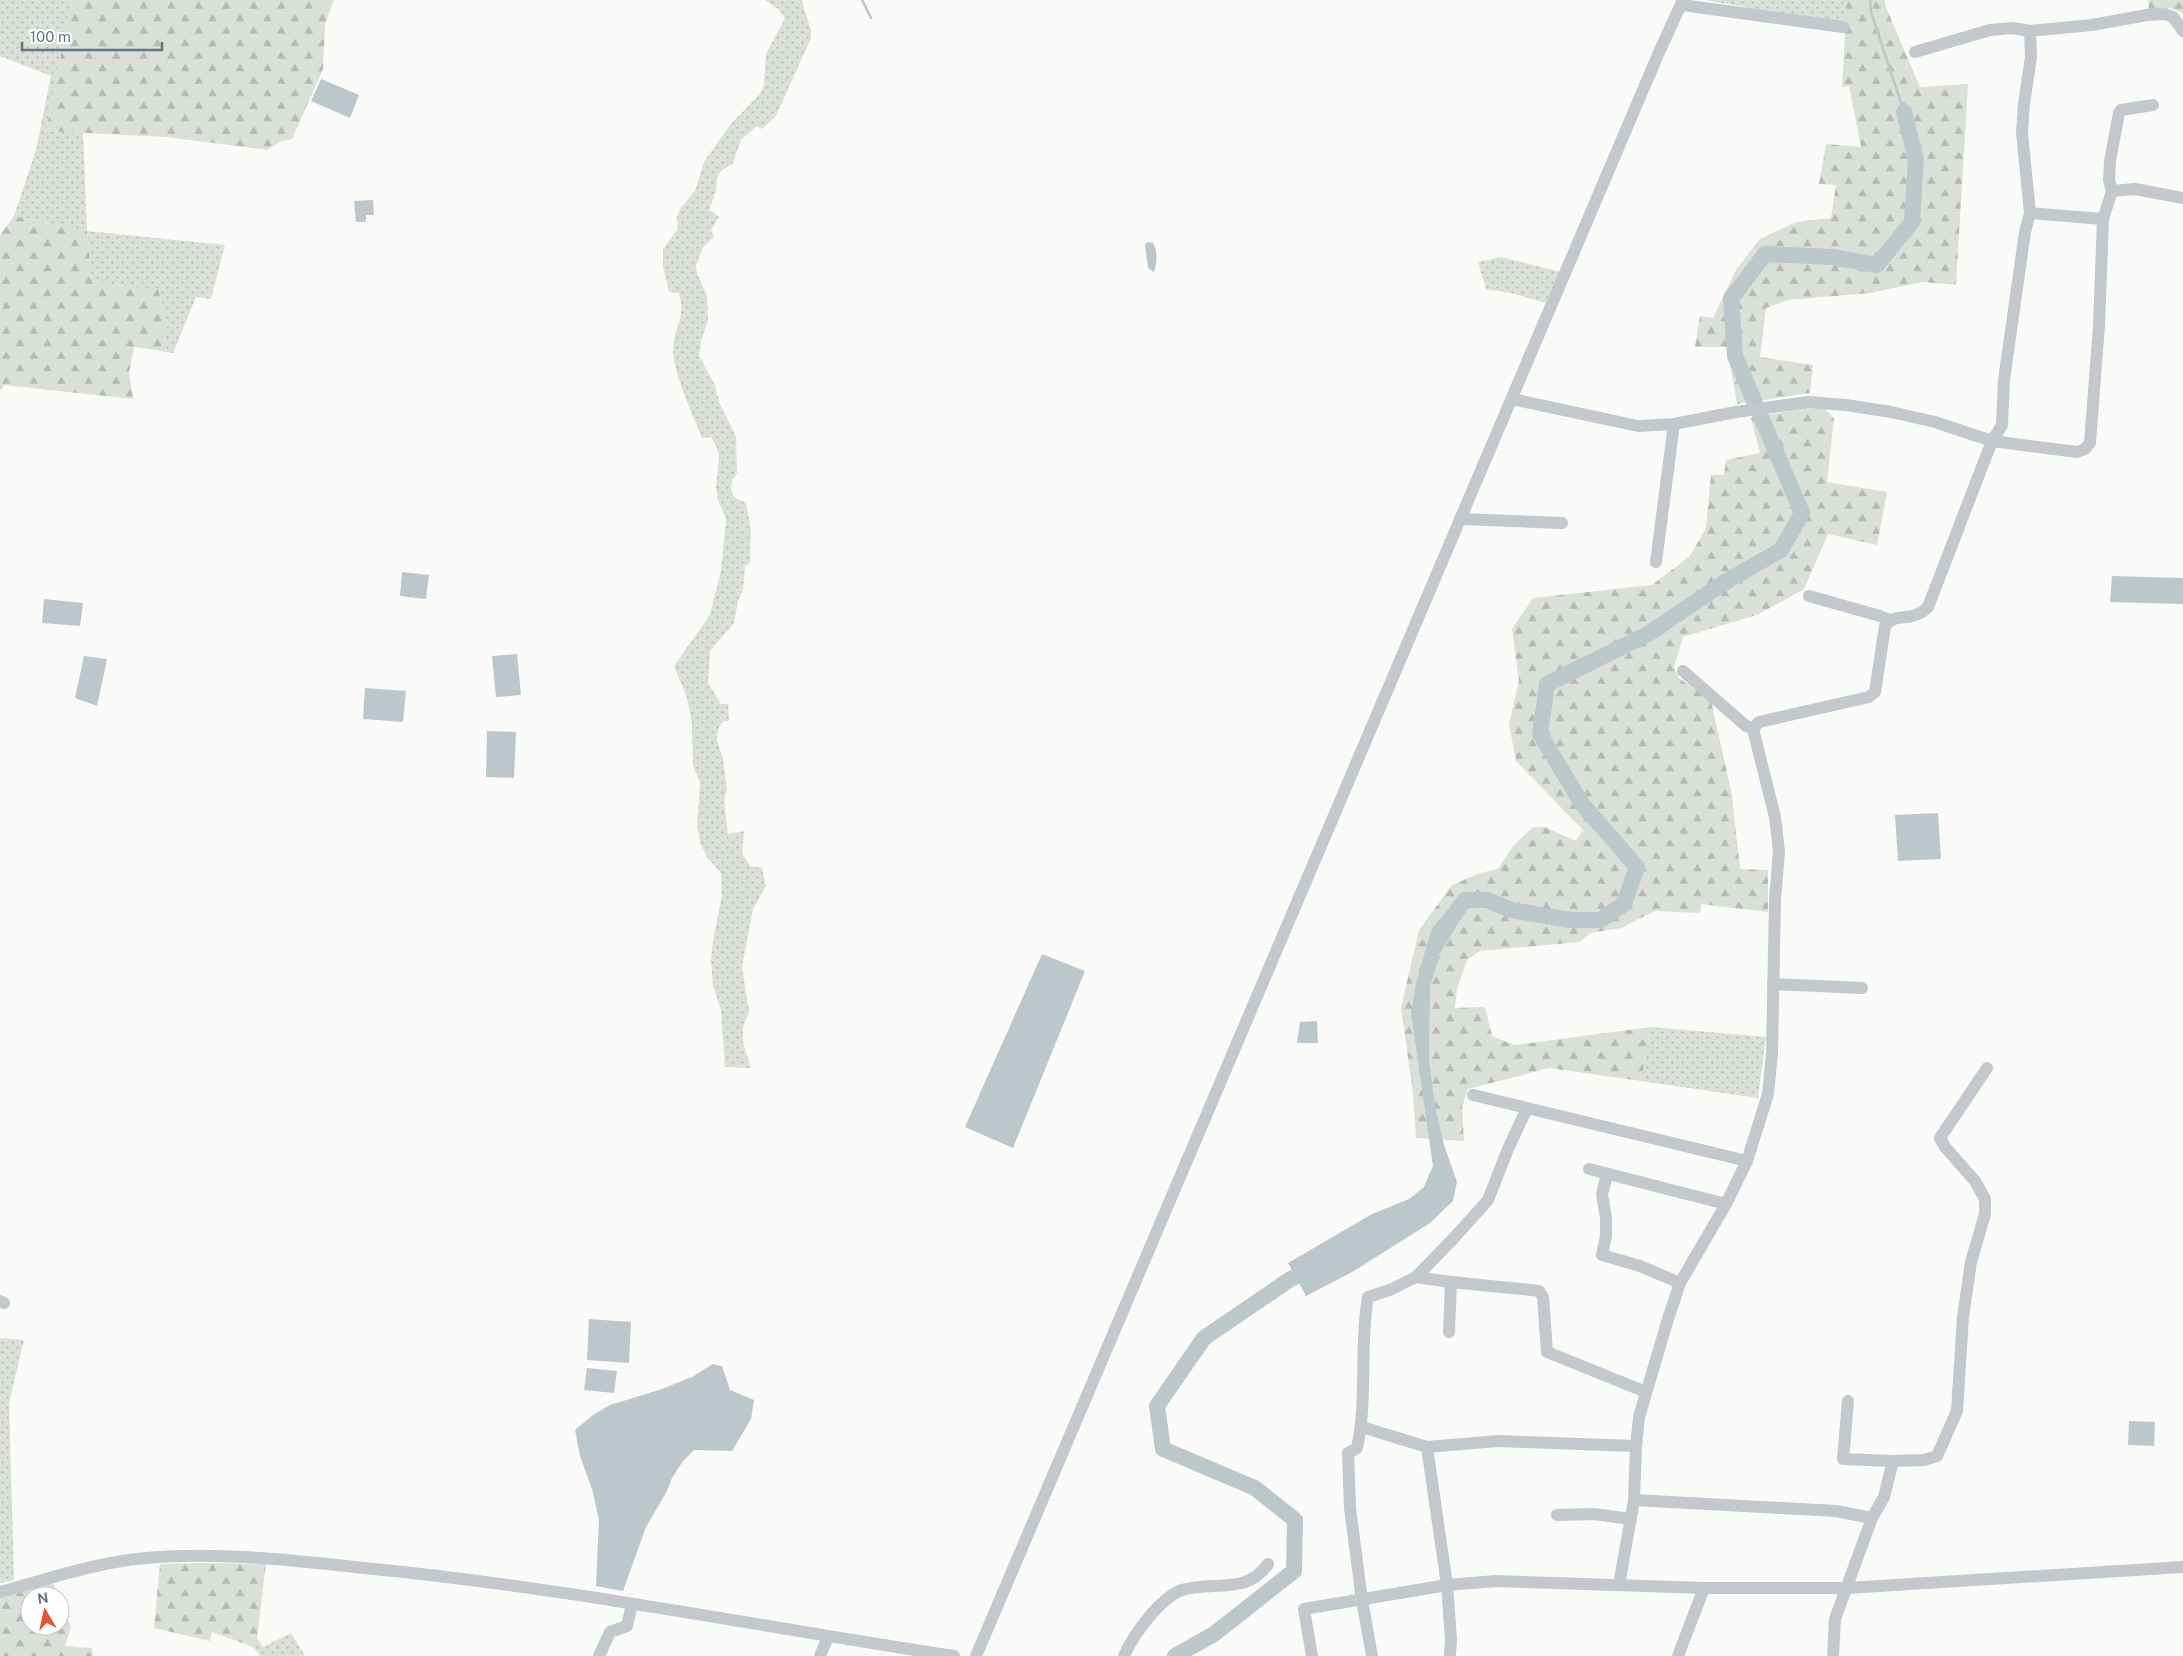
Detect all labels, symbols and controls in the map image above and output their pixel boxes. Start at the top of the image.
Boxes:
scale bar [22,20,162,52]
text: 100 m [30,28,71,45]
north arrow [20,1586,70,1636]
text: N [36,1589,50,1607]

